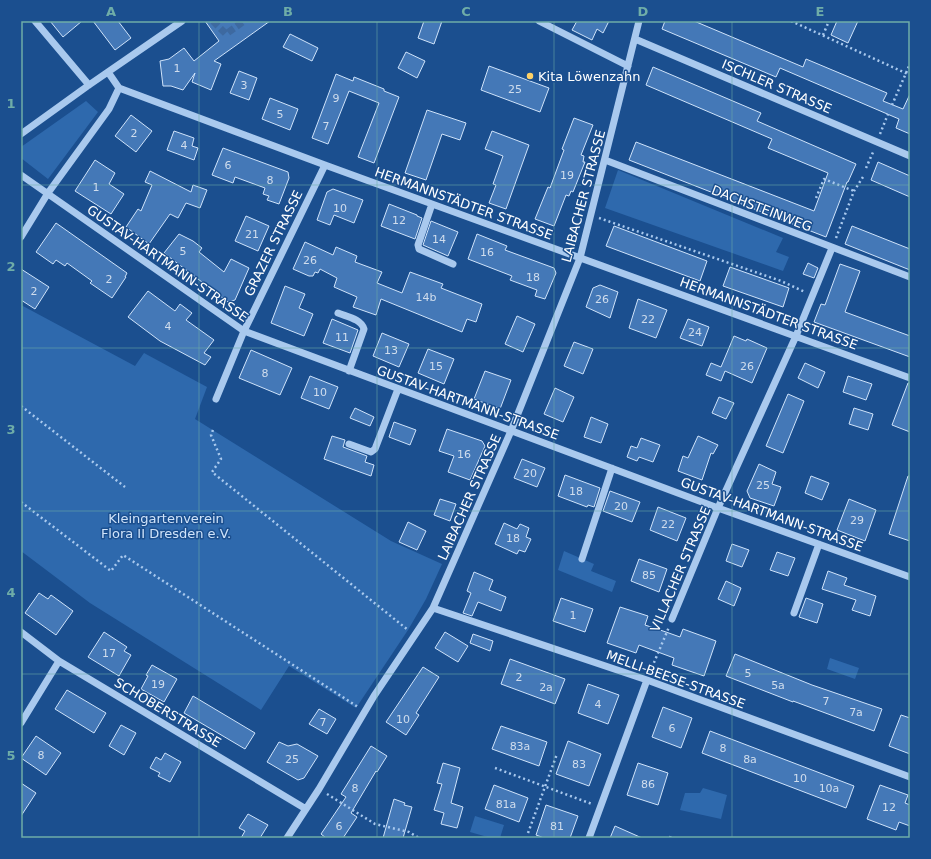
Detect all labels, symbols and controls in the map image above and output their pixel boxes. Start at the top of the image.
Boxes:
text: A [106,4,116,19]
text: B [283,4,293,19]
text: C [461,4,471,19]
text: D [638,4,649,19]
text: E [816,4,824,19]
street label: ISCHLER STRASSE [720,57,834,116]
house number: 1 [174,62,181,75]
place label: Kita Löwenzahn [538,69,640,84]
marker: Kita Löwenzahn [525,71,535,81]
house number: 3 [241,79,248,92]
house number: 25 [508,83,522,96]
house number: 9 [333,92,340,105]
text: 1 [6,96,16,111]
house number: 5 [277,108,284,121]
house number: 7 [323,120,330,133]
house number: 2 [131,127,138,140]
street label: LAIBACHER STRASSE [559,128,608,264]
house number: 4 [181,139,188,152]
house number: 6 [225,159,232,172]
street label: HERMANNSTÄDTER STRASSE [373,164,555,243]
house number: 19 [560,169,574,182]
house number: 8 [267,174,274,187]
house number: 1 [93,181,100,194]
street label: DACHSTEINWEG [709,182,814,235]
street label: GRAZER STRASSE [241,188,306,299]
street label: GUSTAV-HARTMANN-STRASSE [84,202,251,325]
house number: 10 [333,202,347,215]
house number: 12 [392,214,406,227]
house number: 21 [245,228,259,241]
house number: 14 [432,233,446,246]
house number: 5 [180,245,187,258]
house number: 16 [480,246,494,259]
house number: 26 [303,254,317,267]
text: 2 [6,259,16,274]
house number: 18 [526,271,540,284]
house number: 2 [106,273,113,286]
street label: HERMANNSTÄDTER STRASSE [678,274,860,353]
house number: 2 [31,285,38,298]
house number: 14b [416,291,437,304]
house number: 26 [595,293,609,306]
house number: 22 [641,313,655,326]
house number: 4 [165,320,172,333]
house number: 24 [688,326,702,339]
house number: 11 [335,331,349,344]
house number: 13 [384,344,398,357]
house number: 15 [429,360,443,373]
house number: 26 [740,360,754,373]
street label: GUSTAV-HARTMANN-STRASSE [375,362,561,443]
house number: 8 [262,367,269,380]
house number: 10 [313,386,327,399]
text: 3 [6,422,16,437]
street label: LAIBACHER STRASSE [435,432,504,563]
house number: 16 [457,448,471,461]
house number: 20 [523,467,537,480]
street label: GUSTAV-HARTMANN-STRASSE [679,474,865,555]
house number: 25 [756,479,770,492]
house number: 18 [569,485,583,498]
house number: 20 [614,500,628,513]
street label: VILLACHER STRASSE [647,504,714,634]
park label: Kleingartenverein Flora II Dresden e.V. [101,511,231,541]
house number: 29 [850,514,864,527]
house number: 22 [661,518,675,531]
house number: 18 [506,532,520,545]
house number: 85 [642,569,656,582]
text: 4 [6,585,16,600]
house number: 1 [570,609,577,622]
house number: 17 [102,647,116,660]
street label: MELLI-BEESE-STRASSE [604,647,747,712]
house number: 5 [745,667,752,680]
house number: 2 [516,671,523,684]
street label: SCHOBERSTRASSE [112,675,224,750]
house number: 19 [151,678,165,691]
house number: 5a [771,679,785,692]
house number: 2a [539,681,553,694]
house number: 7 [823,695,830,708]
house number: 4 [595,698,602,711]
house number: 7a [849,706,863,719]
house number: 10 [396,713,410,726]
house number: 7 [320,716,327,729]
house number: 6 [669,722,676,735]
house number: 83a [510,740,530,753]
house number: 8 [720,742,727,755]
text: 5 [6,748,16,763]
house number: 8 [38,749,45,762]
house number: 25 [285,753,299,766]
house number: 8a [743,753,757,766]
house number: 83 [572,758,586,771]
house number: 10 [793,772,807,785]
house number: 86 [641,778,655,791]
house number: 8 [352,782,359,795]
house number: 10a [819,782,839,795]
house number: 81a [496,798,516,811]
house number: 12 [882,801,896,814]
house number: 6 [336,820,343,833]
house number: 81 [550,820,564,833]

